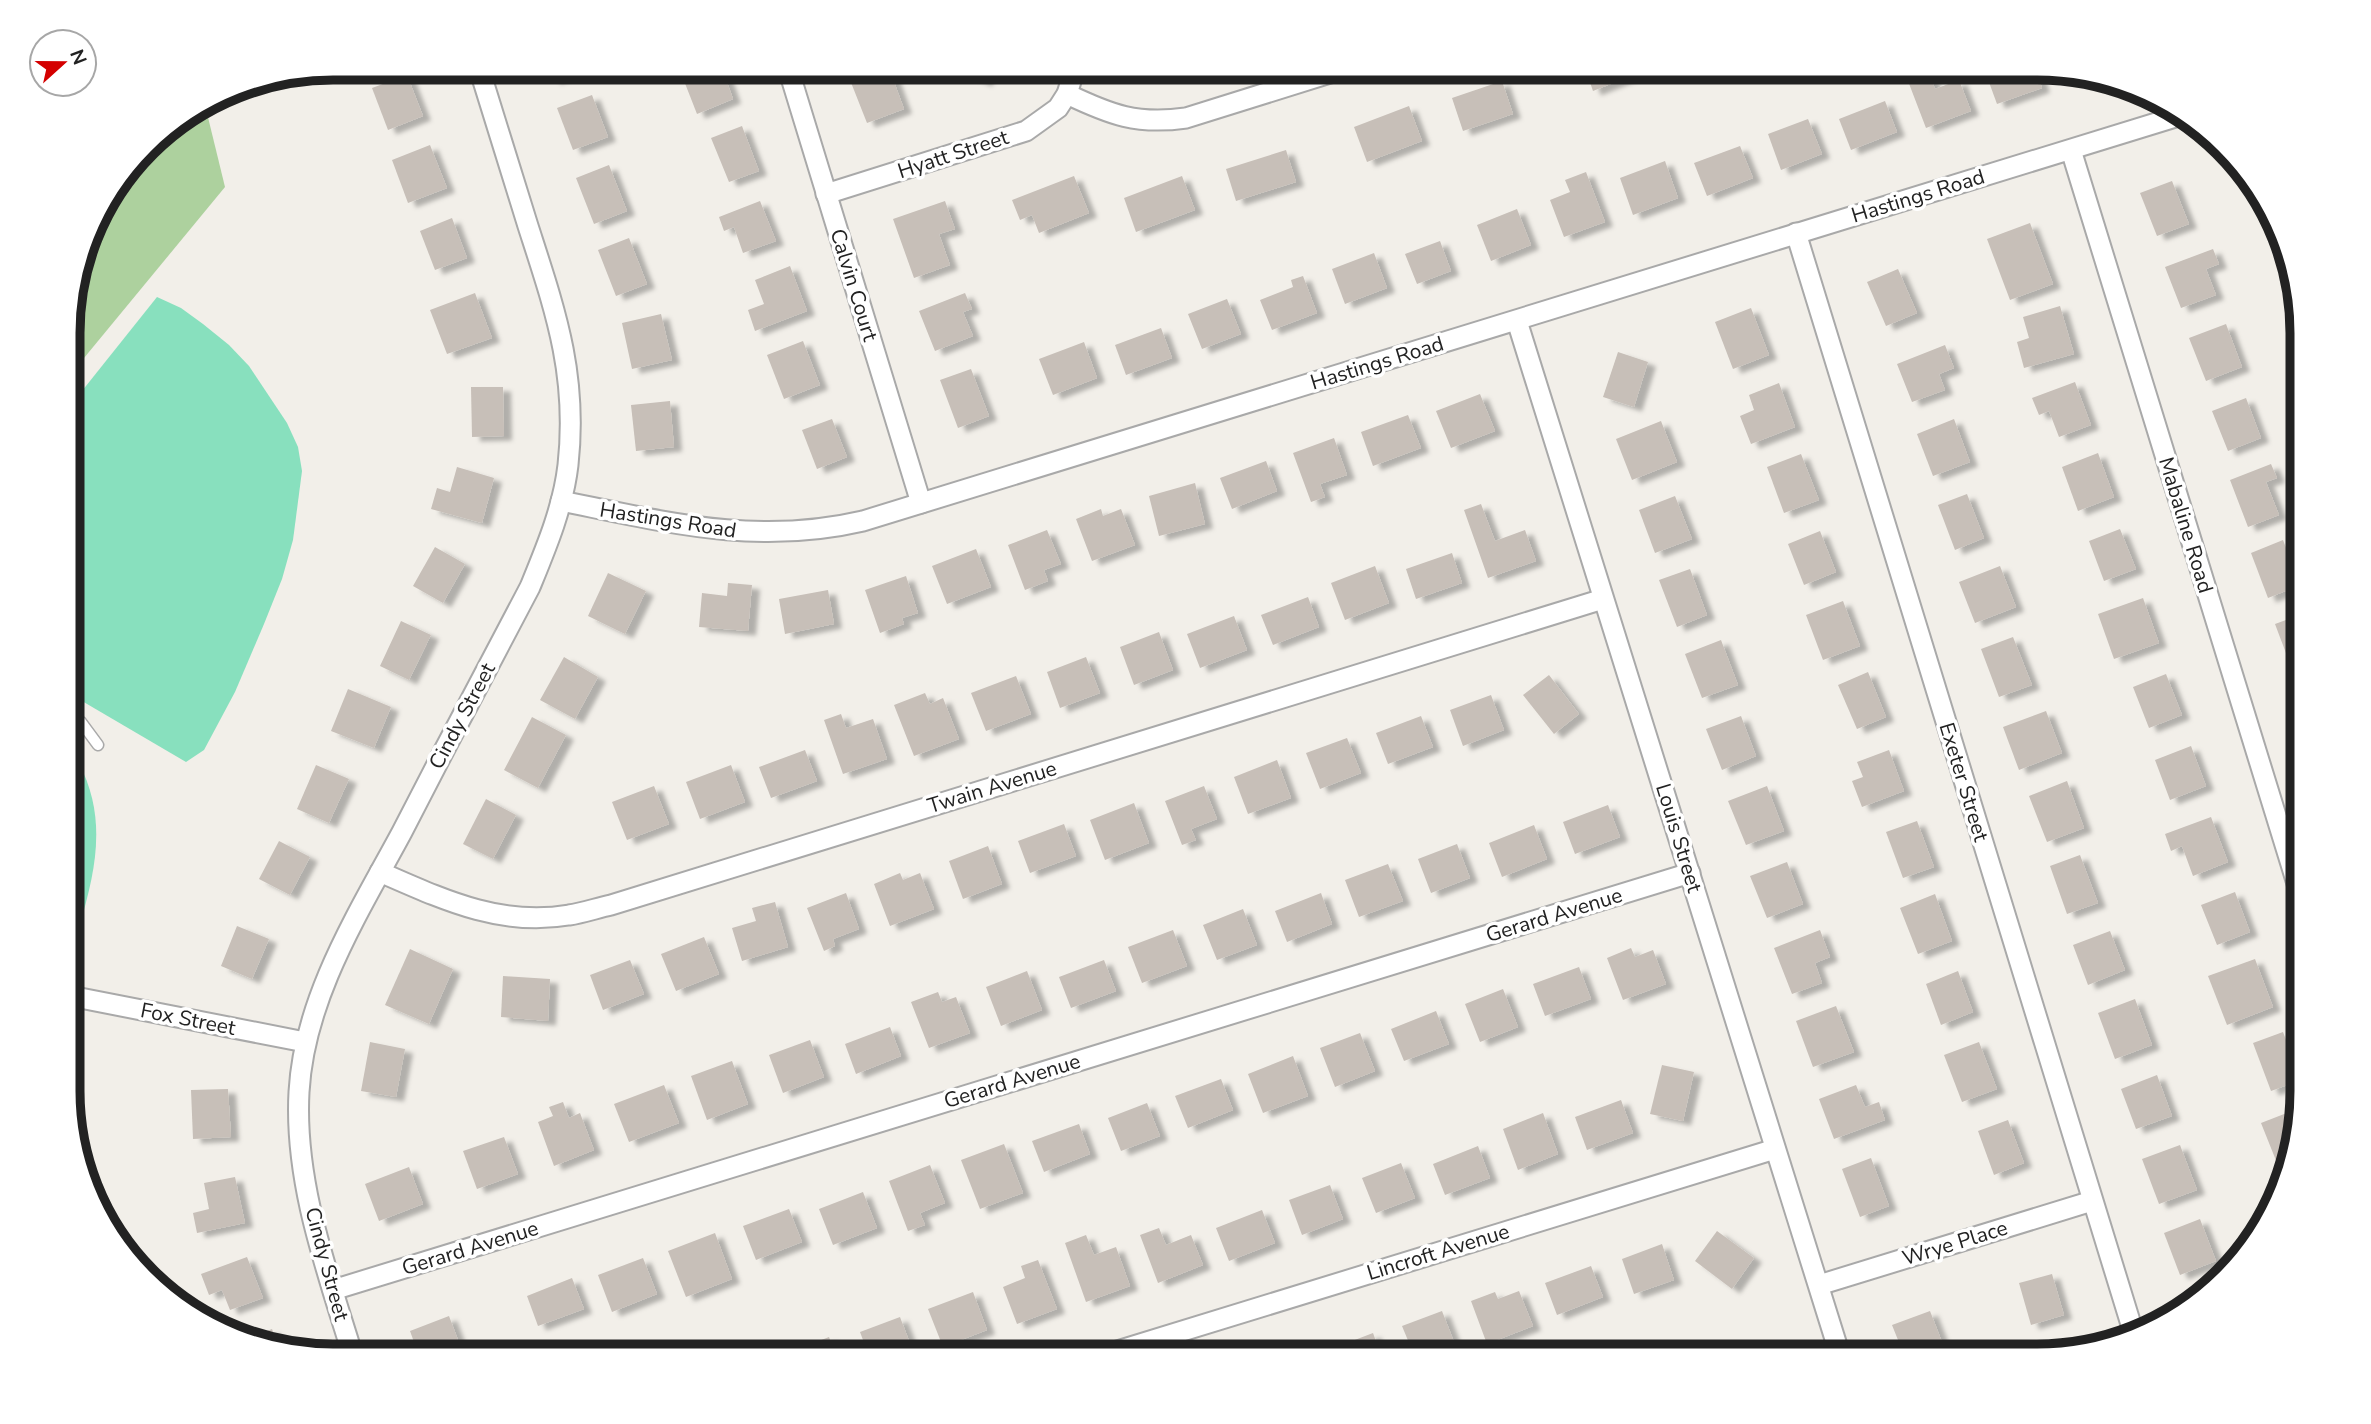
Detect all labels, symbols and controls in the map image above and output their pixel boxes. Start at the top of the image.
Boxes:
north arrow [28,28,98,98]
text: N [63,46,93,69]
street label: Hyatt Street [894,123,1013,185]
street label: Hastings Road [1848,162,1988,230]
street label: Calvin Court [824,225,885,345]
street label: Hastings Road [1307,329,1447,397]
street label: Mabaline Road [2152,454,2220,596]
street label: Hastings Road [598,495,738,545]
street label: Cindy Street [422,657,502,774]
street label: Exeter Street [1933,719,1996,845]
street label: Twain Avenue [924,754,1060,820]
street label: Louis Street [1649,780,1709,896]
street label: Gerard Avenue [1482,881,1626,949]
street label: Fox Street [138,996,239,1042]
street label: Gerard Avenue [940,1047,1084,1115]
street label: Cindy Street [298,1204,356,1325]
street label: Gerard Avenue [398,1214,542,1282]
street label: Wrye Place [1899,1214,2011,1272]
street label: Lincroft Avenue [1363,1217,1513,1287]

